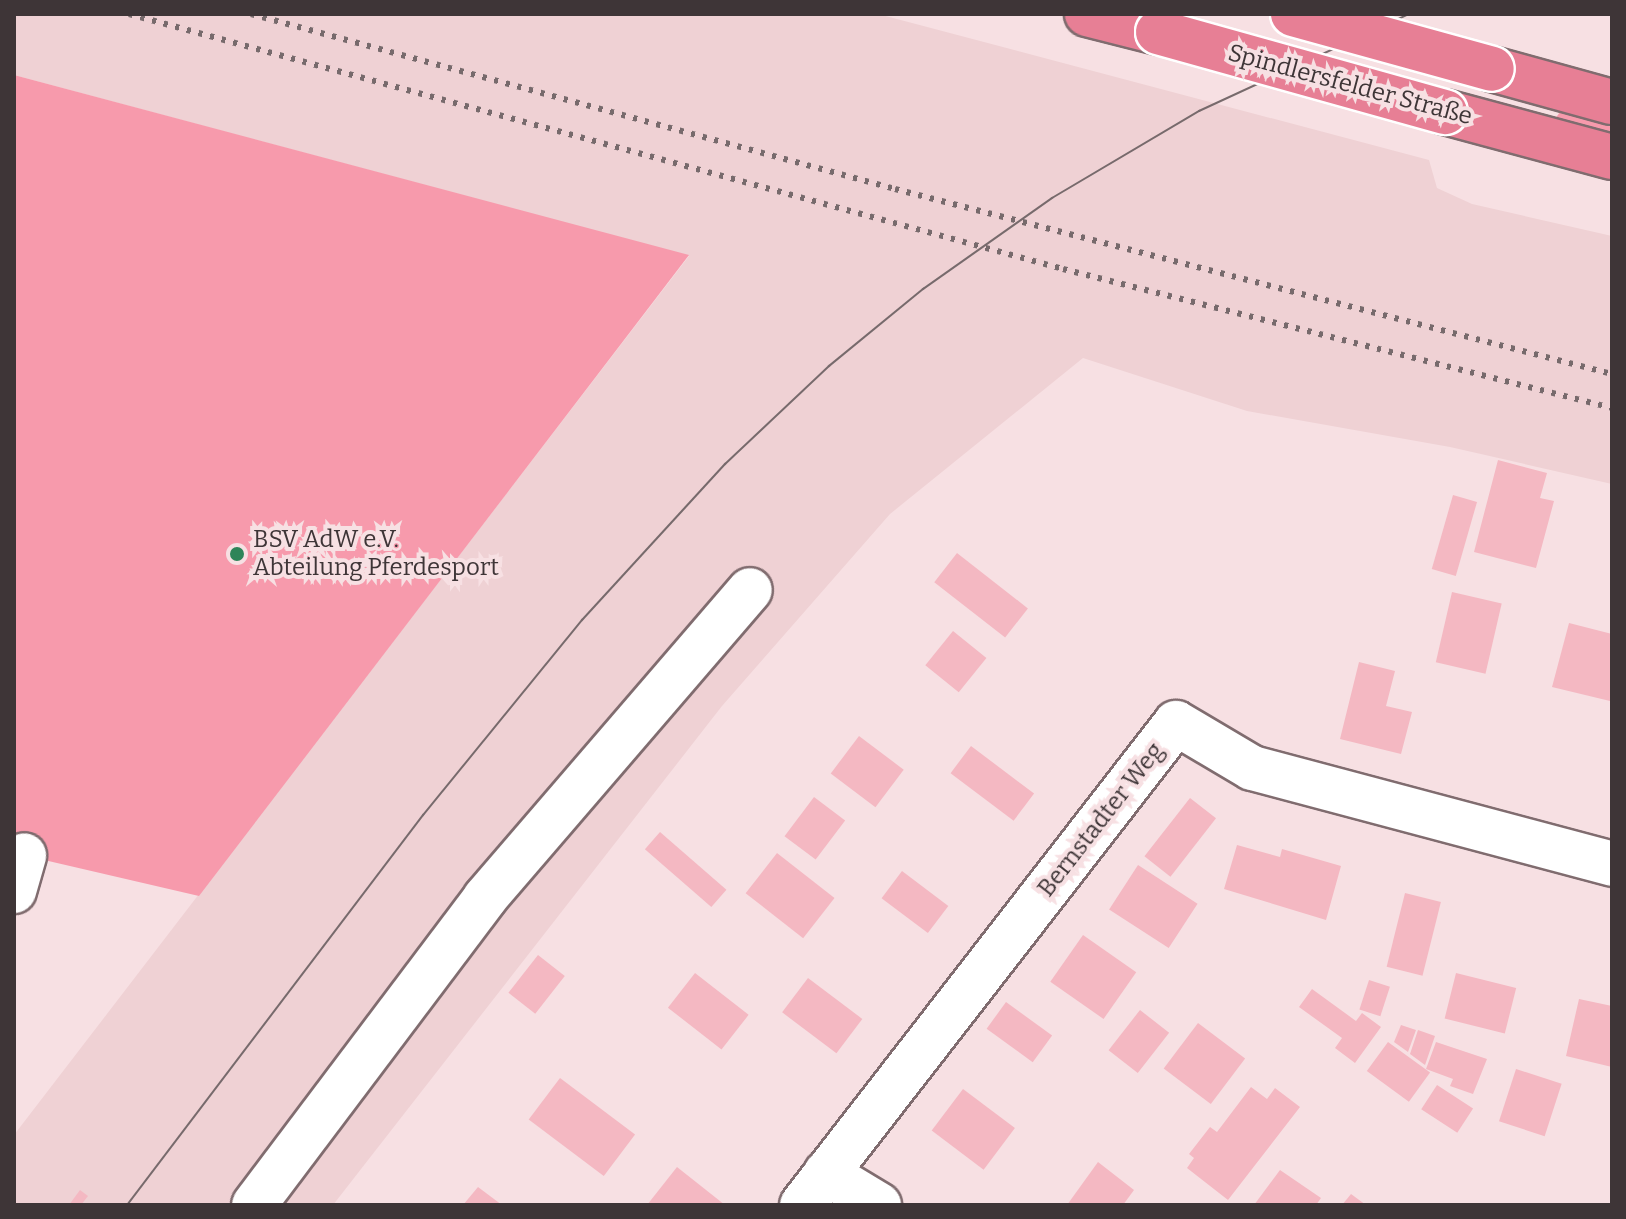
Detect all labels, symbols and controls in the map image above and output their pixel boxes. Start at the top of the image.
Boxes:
street label: Spindlersfelder Straße [1225,39,1475,131]
place label: BSV AdW e.V. Abteilung Pferdesport [253,526,499,582]
marker: BSV AdW e.V. Abteilung Pferdesport [228,545,246,563]
street label: Bernstadter Weg [1032,737,1170,903]

